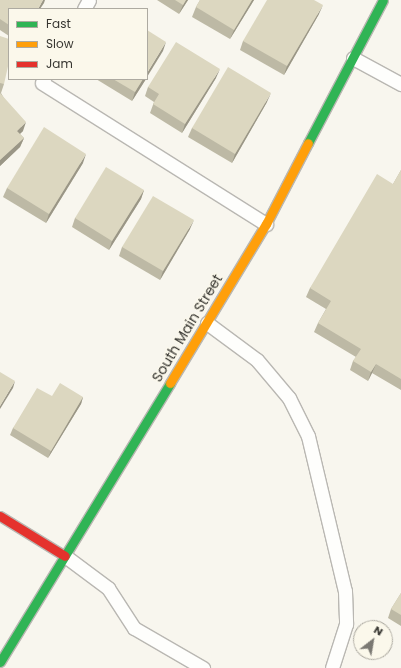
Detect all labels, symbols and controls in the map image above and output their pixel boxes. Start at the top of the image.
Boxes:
legend [8,8,148,80]
text: Fast [46,15,71,32]
text: Slow [46,35,74,52]
text: Jam [46,55,73,72]
street label: South Main Street [148,271,226,385]
north arrow [353,620,393,660]
text: N [371,622,386,640]

